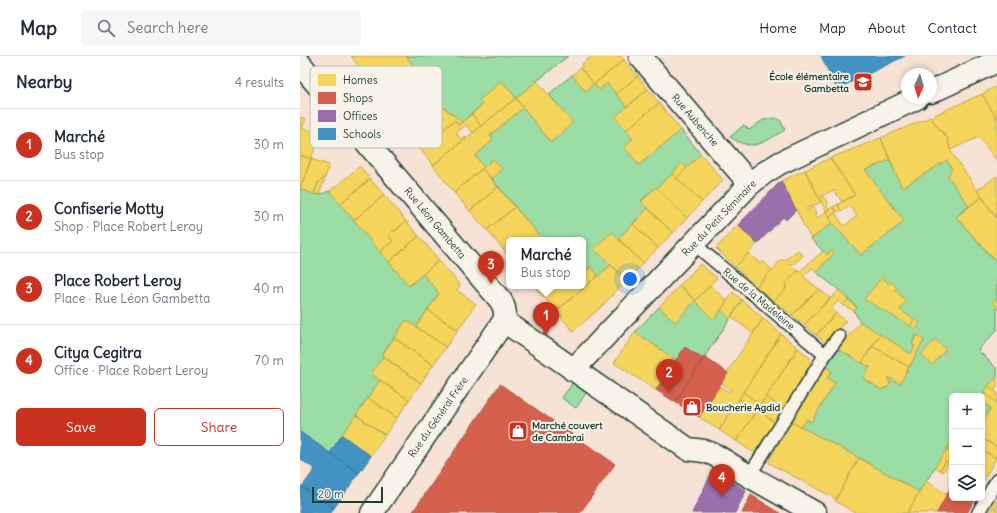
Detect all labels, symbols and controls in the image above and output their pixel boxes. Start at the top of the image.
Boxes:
search box [81,10,361,46]
text: Map [20,16,57,40]
icon: search [95,17,117,39]
text: Search here [127,18,208,37]
text: Home [759,19,797,37]
text: Map [819,19,846,37]
text: About [868,19,906,37]
text: Contact [928,19,977,37]
legend [310,66,442,148]
north arrow [901,68,937,104]
place label: École élémentaire Gambetta [769,70,850,95]
text: Nearby [16,71,72,93]
school or university icon: École élémentaire Gambetta [852,71,874,93]
text: Homes [343,73,378,87]
text: 4 results [235,74,284,91]
text: Shops [343,91,373,105]
street label: Rue Aubenche [669,91,721,149]
text: Offices [343,109,378,123]
text: Marché [54,127,105,146]
text: Schools [343,127,381,141]
text: 1 [26,136,32,153]
text: 30 m [254,136,284,153]
text: Bus stop [54,146,104,163]
street label: Rue du Petit Séminaire [679,177,759,259]
street label: Rue Léon Gambetta [401,185,469,262]
text: Confiserie Motty [54,199,164,218]
text: 2 [25,208,33,225]
text: 30 m [254,208,284,225]
text: Shop · Place Robert Leroy [54,218,203,235]
popup [506,237,586,289]
text: Marché [521,245,572,264]
pin: 3 [478,251,504,284]
text: Bus stop [521,264,571,281]
street label: Rue de la Madeleine [720,265,798,333]
your location [620,269,640,289]
text: Place Robert Leroy [54,271,182,290]
text: 3 [25,280,33,297]
text: 40 m [253,280,284,297]
text: Place · Rue Léon Gambetta [54,290,211,307]
pin: 1 [533,302,559,335]
text: Citya Cegitra [54,343,142,362]
text: 4 [25,352,33,369]
text: 70 m [255,352,284,369]
pin: 2 [656,359,682,392]
text: Office · Place Robert Leroy [54,362,209,379]
street label: Rue du Général Frère [405,374,471,460]
map controls [949,393,985,501]
button: + [949,393,985,429]
shop icon: Boucherie Agdid [681,396,703,418]
place label: Boucherie Agdid [706,401,780,414]
button: Save [16,408,146,446]
button: Share [154,408,284,446]
place label: Marché couvert de Cambrai [532,419,603,444]
shop icon: Marché couvert de Cambrai [507,420,529,442]
button: − [949,429,985,465]
pin: 4 [709,464,735,497]
button: layers [949,465,985,501]
scale bar [312,485,383,504]
text: 20 m [318,487,344,501]

